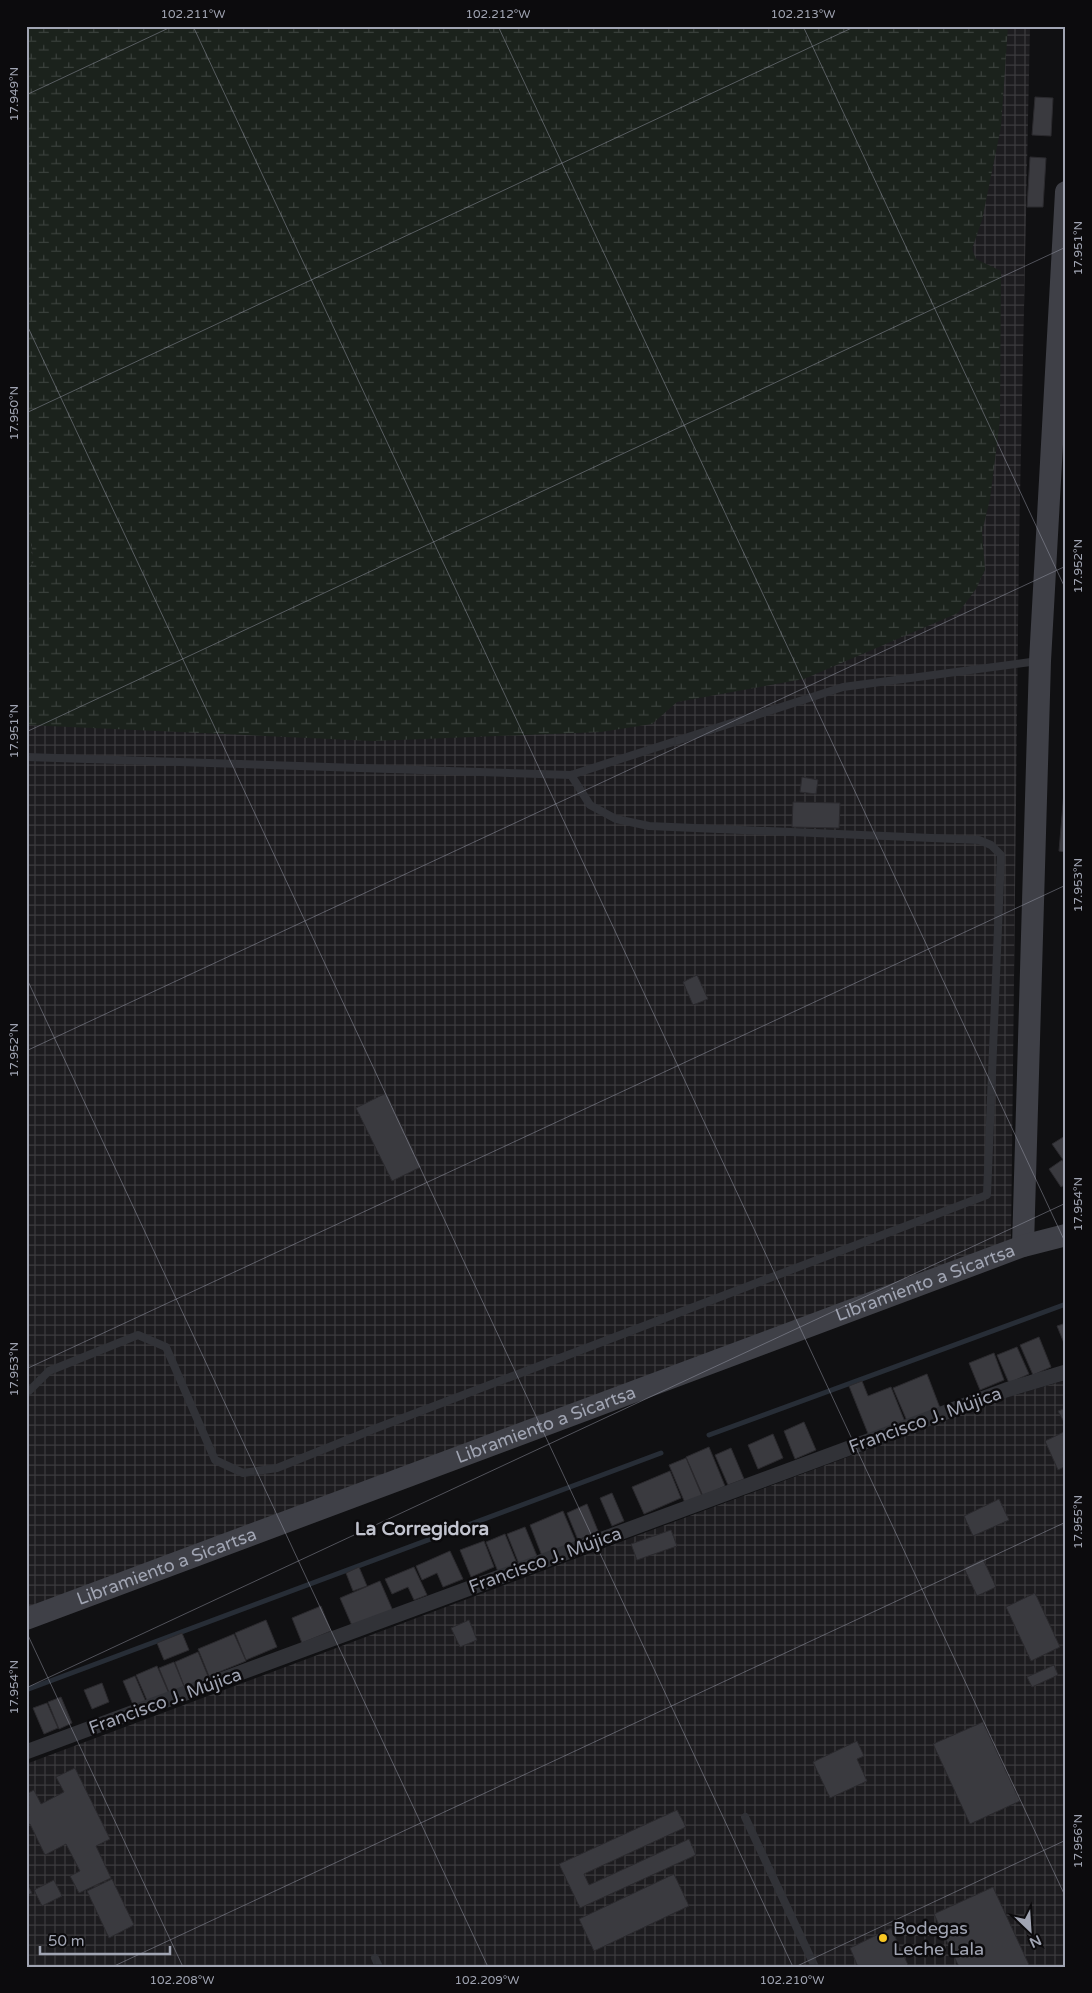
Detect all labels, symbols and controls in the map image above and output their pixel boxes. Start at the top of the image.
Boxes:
text: 102.211°W [160,7,226,21]
text: 102.212°W [465,7,531,21]
text: 102.213°W [770,7,836,21]
text: 17.949°N [7,67,21,121]
text: 17.951°N [1071,221,1085,275]
text: 17.950°N [7,386,21,440]
text: 17.952°N [1071,539,1085,593]
text: 17.951°N [7,704,21,758]
text: 17.953°N [1071,858,1085,912]
text: 17.952°N [7,1023,21,1077]
text: 17.954°N [1071,1177,1085,1231]
street label: Libramiento a Sicartsa [832,1239,1018,1326]
text: 17.953°N [7,1342,21,1396]
street label: Libramiento a Sicartsa [453,1381,639,1468]
street label: Francisco J. Mújica [846,1382,1004,1458]
text: 17.955°N [1071,1495,1085,1549]
district label: La Corregidora [355,1518,489,1541]
street label: Francisco J. Mújica [466,1522,624,1598]
street label: Libramiento a Sicartsa [74,1523,259,1610]
text: 17.954°N [7,1660,21,1714]
street label: Francisco J. Mújica [86,1663,244,1739]
text: 17.956°N [1071,1814,1085,1868]
north arrow [1004,1906,1054,1956]
place label: Bodegas Leche Lala [893,1917,984,1960]
scale bar [40,1923,170,1955]
text: N [1027,1931,1044,1951]
text: 50 m [48,1932,85,1950]
marker: Bodegas Leche Lala [877,1932,889,1944]
text: 102.208°W [149,1973,215,1987]
text: 102.209°W [454,1973,520,1987]
text: 102.210°W [759,1973,825,1987]

